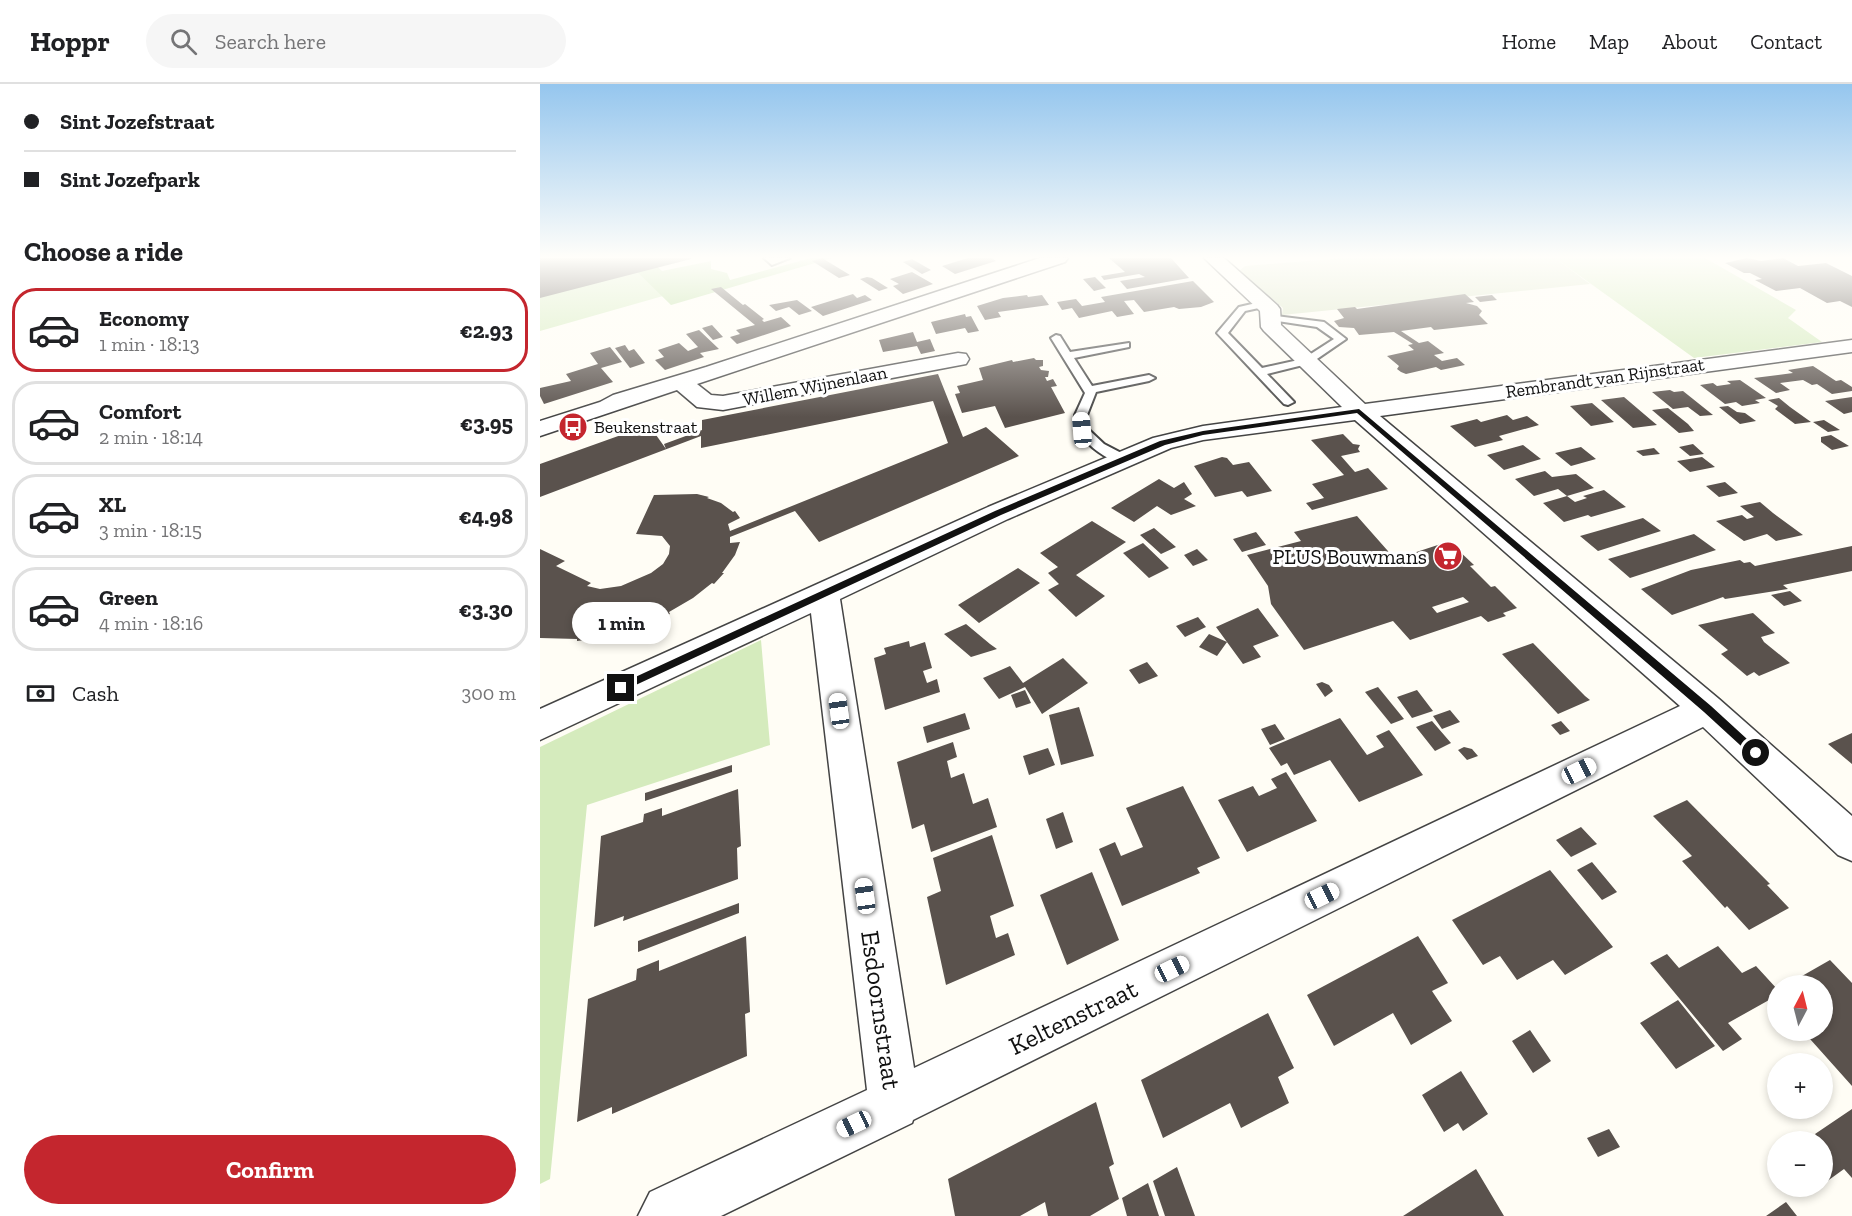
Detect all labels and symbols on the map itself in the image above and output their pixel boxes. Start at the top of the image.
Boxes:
street label: Rembrandt van Rijnstraat [1504,353,1706,403]
street label: Willem Wijnenlaan [741,361,890,411]
bus stop icon: Beukenstraat [557,411,589,443]
car [1071,411,1093,449]
place label: Beukenstraat [594,416,698,438]
supermarket icon: PLUS Bouwmans [1432,540,1464,572]
place label: PLUS Bouwmans [1272,544,1427,569]
callout: 1 min [572,601,670,643]
route end [607,674,634,701]
car [828,692,850,730]
route start [1742,739,1769,766]
car [1559,755,1599,787]
car [854,877,876,915]
car [1302,880,1342,912]
street label: Esdoornstraat [854,928,908,1092]
car [1152,953,1192,985]
street label: Keltenstraat [1004,972,1143,1062]
north arrow [1767,975,1833,1041]
car [834,1108,874,1140]

